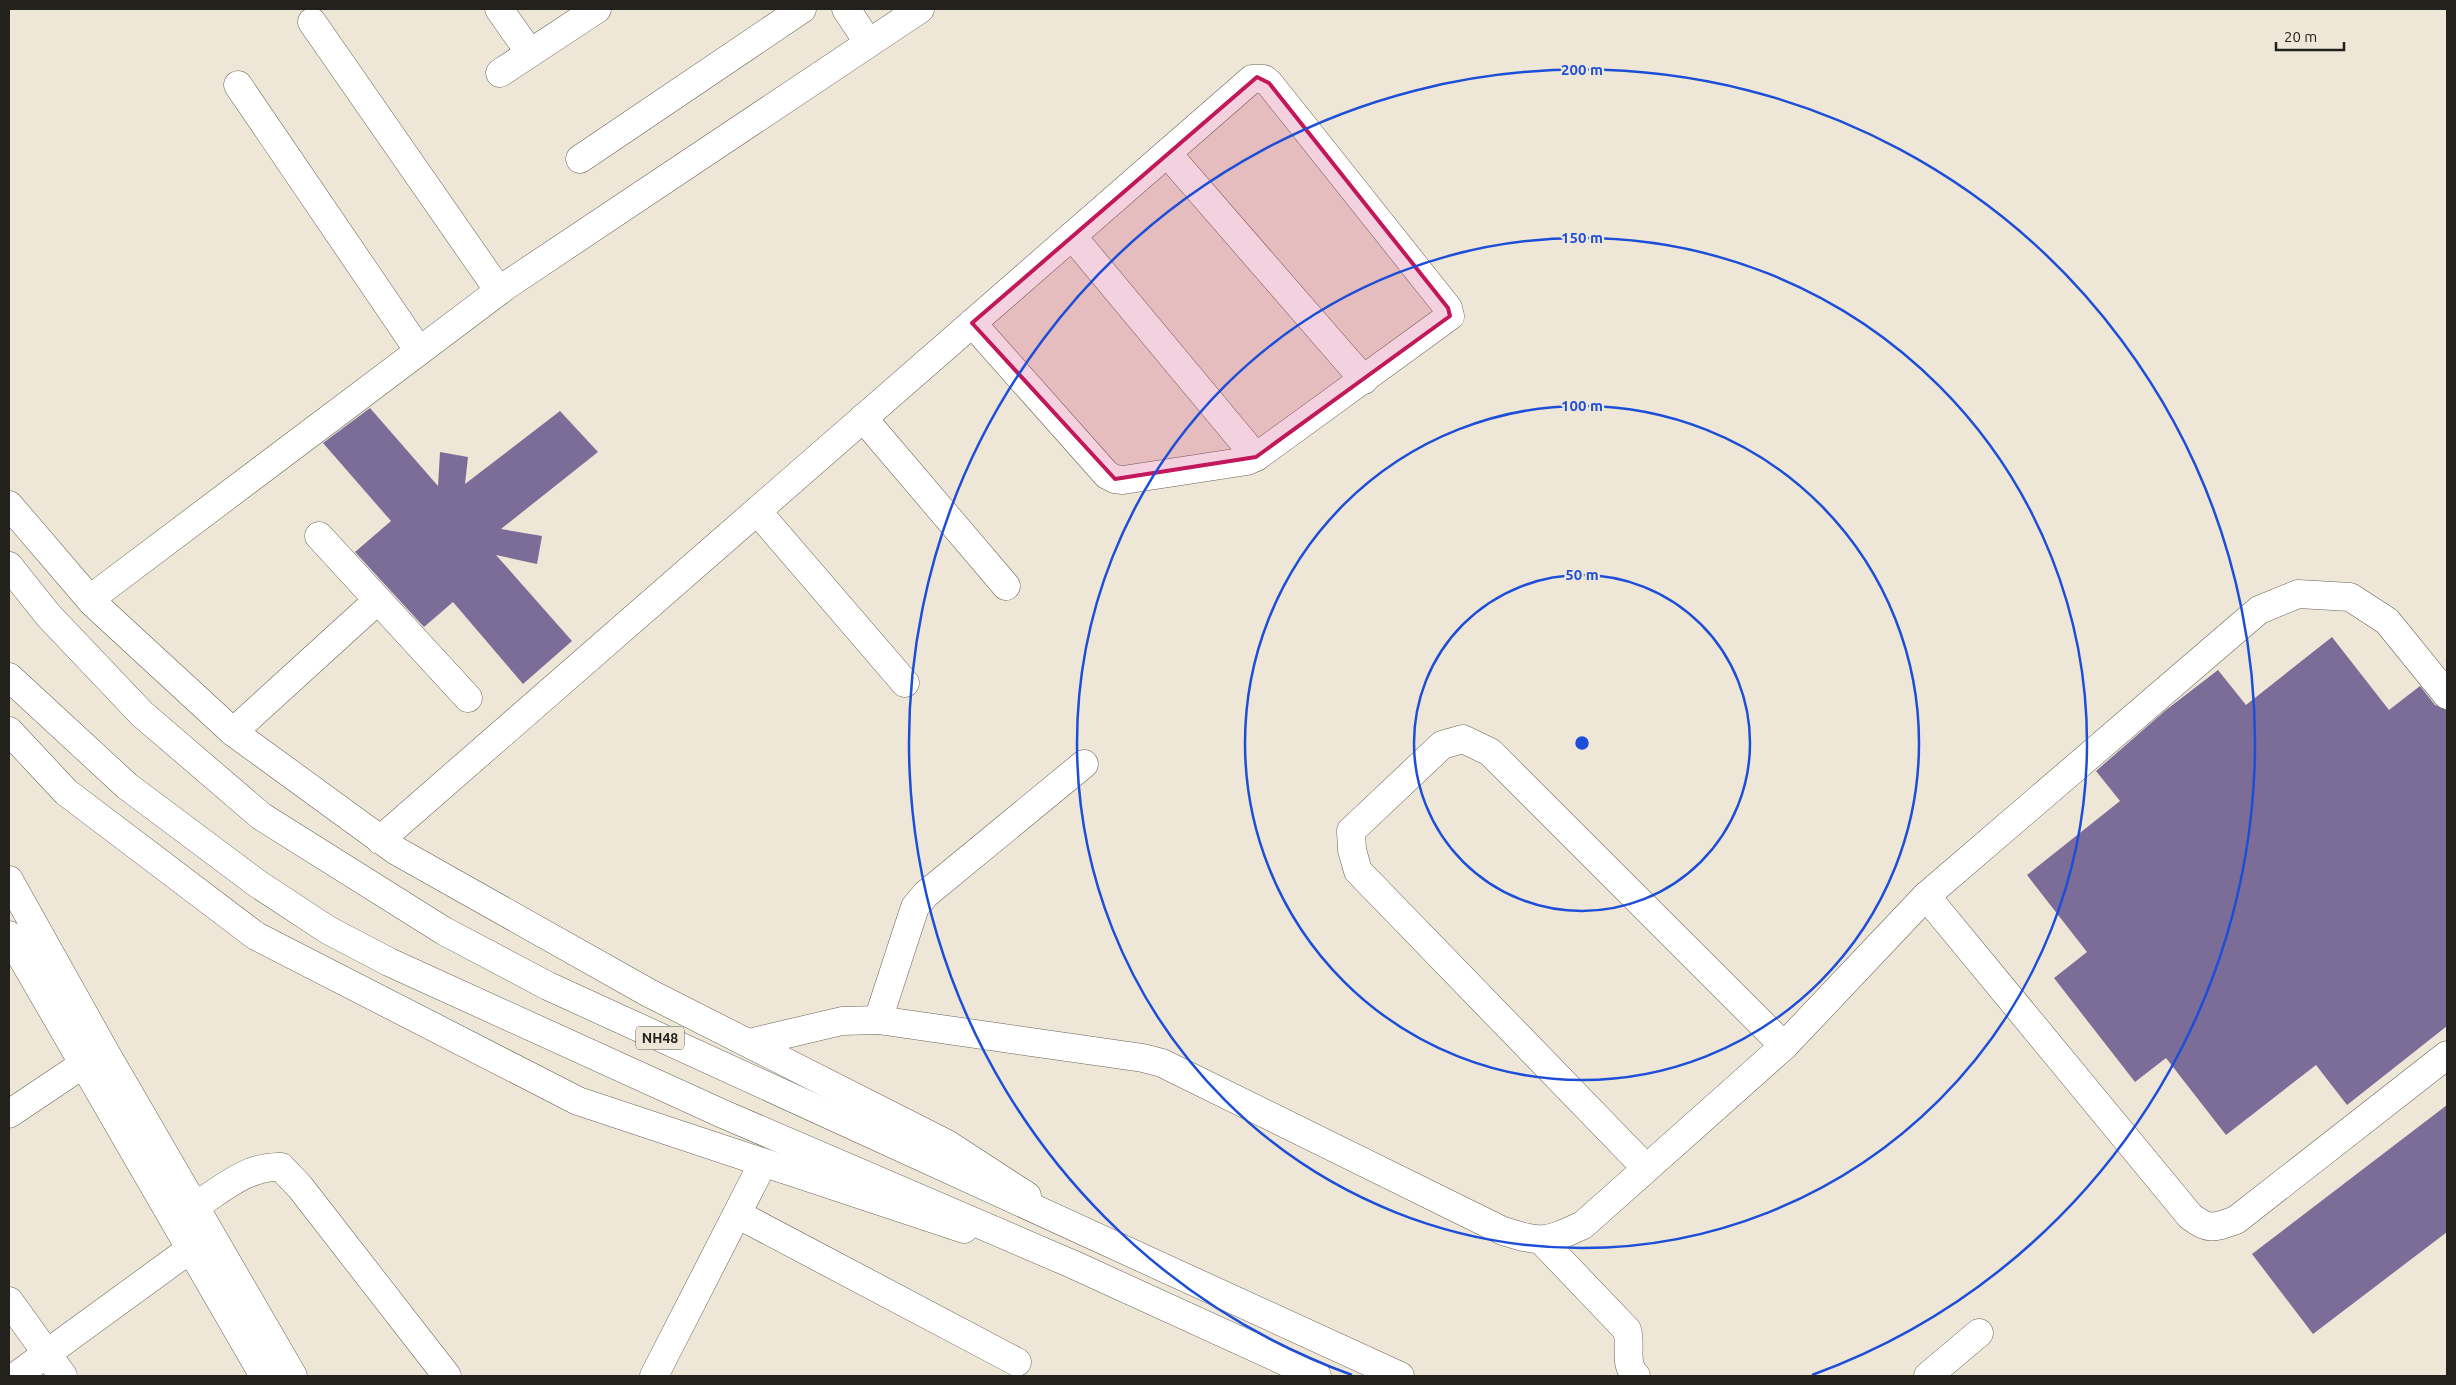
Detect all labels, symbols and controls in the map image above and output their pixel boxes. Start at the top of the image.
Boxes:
scale bar [2276,20,2344,52]
text: 20 m [2284,28,2317,45]
text: 200 m [1561,61,1603,78]
text: 150 m [1561,229,1603,246]
text: 100 m [1561,397,1603,414]
text: 50 m [1565,566,1599,583]
centre of rings [1573,734,1591,752]
road number: NH48 [636,1026,684,1050]

